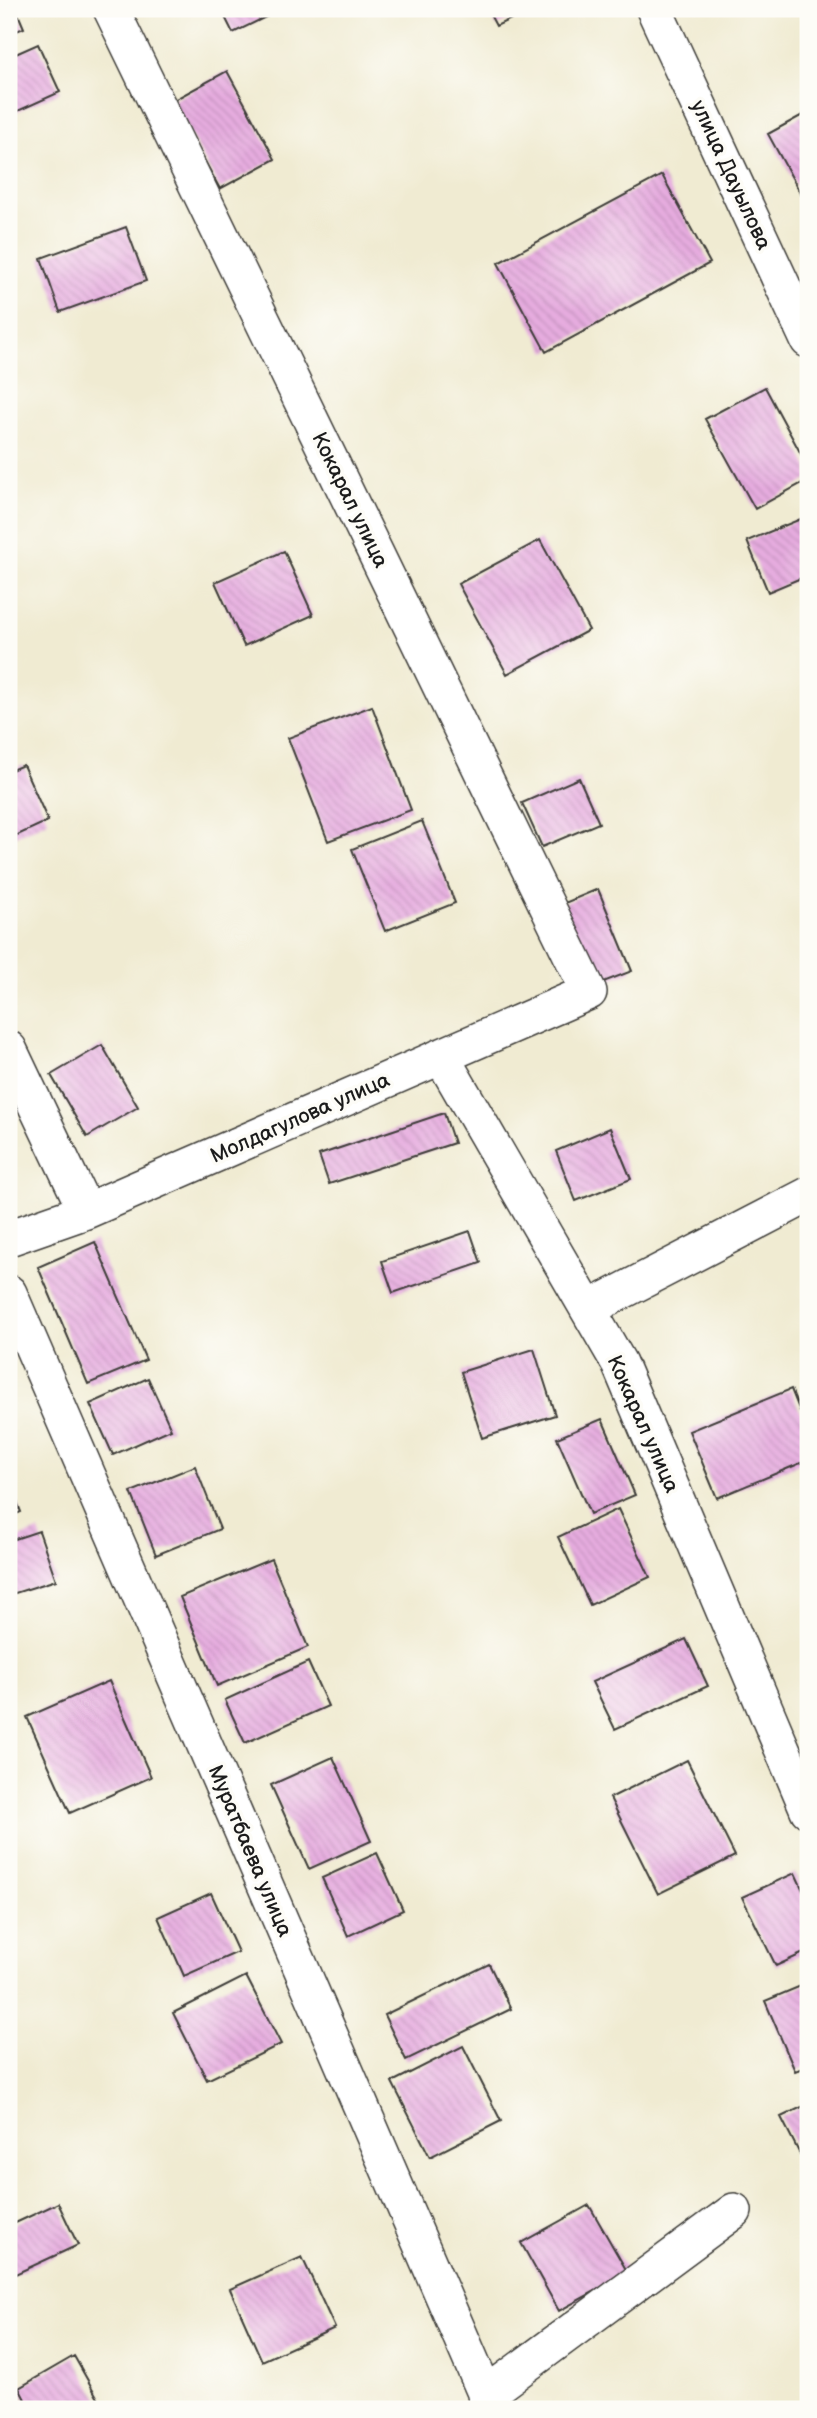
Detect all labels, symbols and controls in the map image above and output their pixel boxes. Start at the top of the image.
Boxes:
street label: улица Дауылова [685,96,777,254]
street label: Кокарал улица [306,428,394,572]
street label: Молдагулова улица [207,1067,394,1169]
street label: Кокарал улица [602,1351,685,1497]
street label: Муратбаева улица [203,1761,298,1941]

